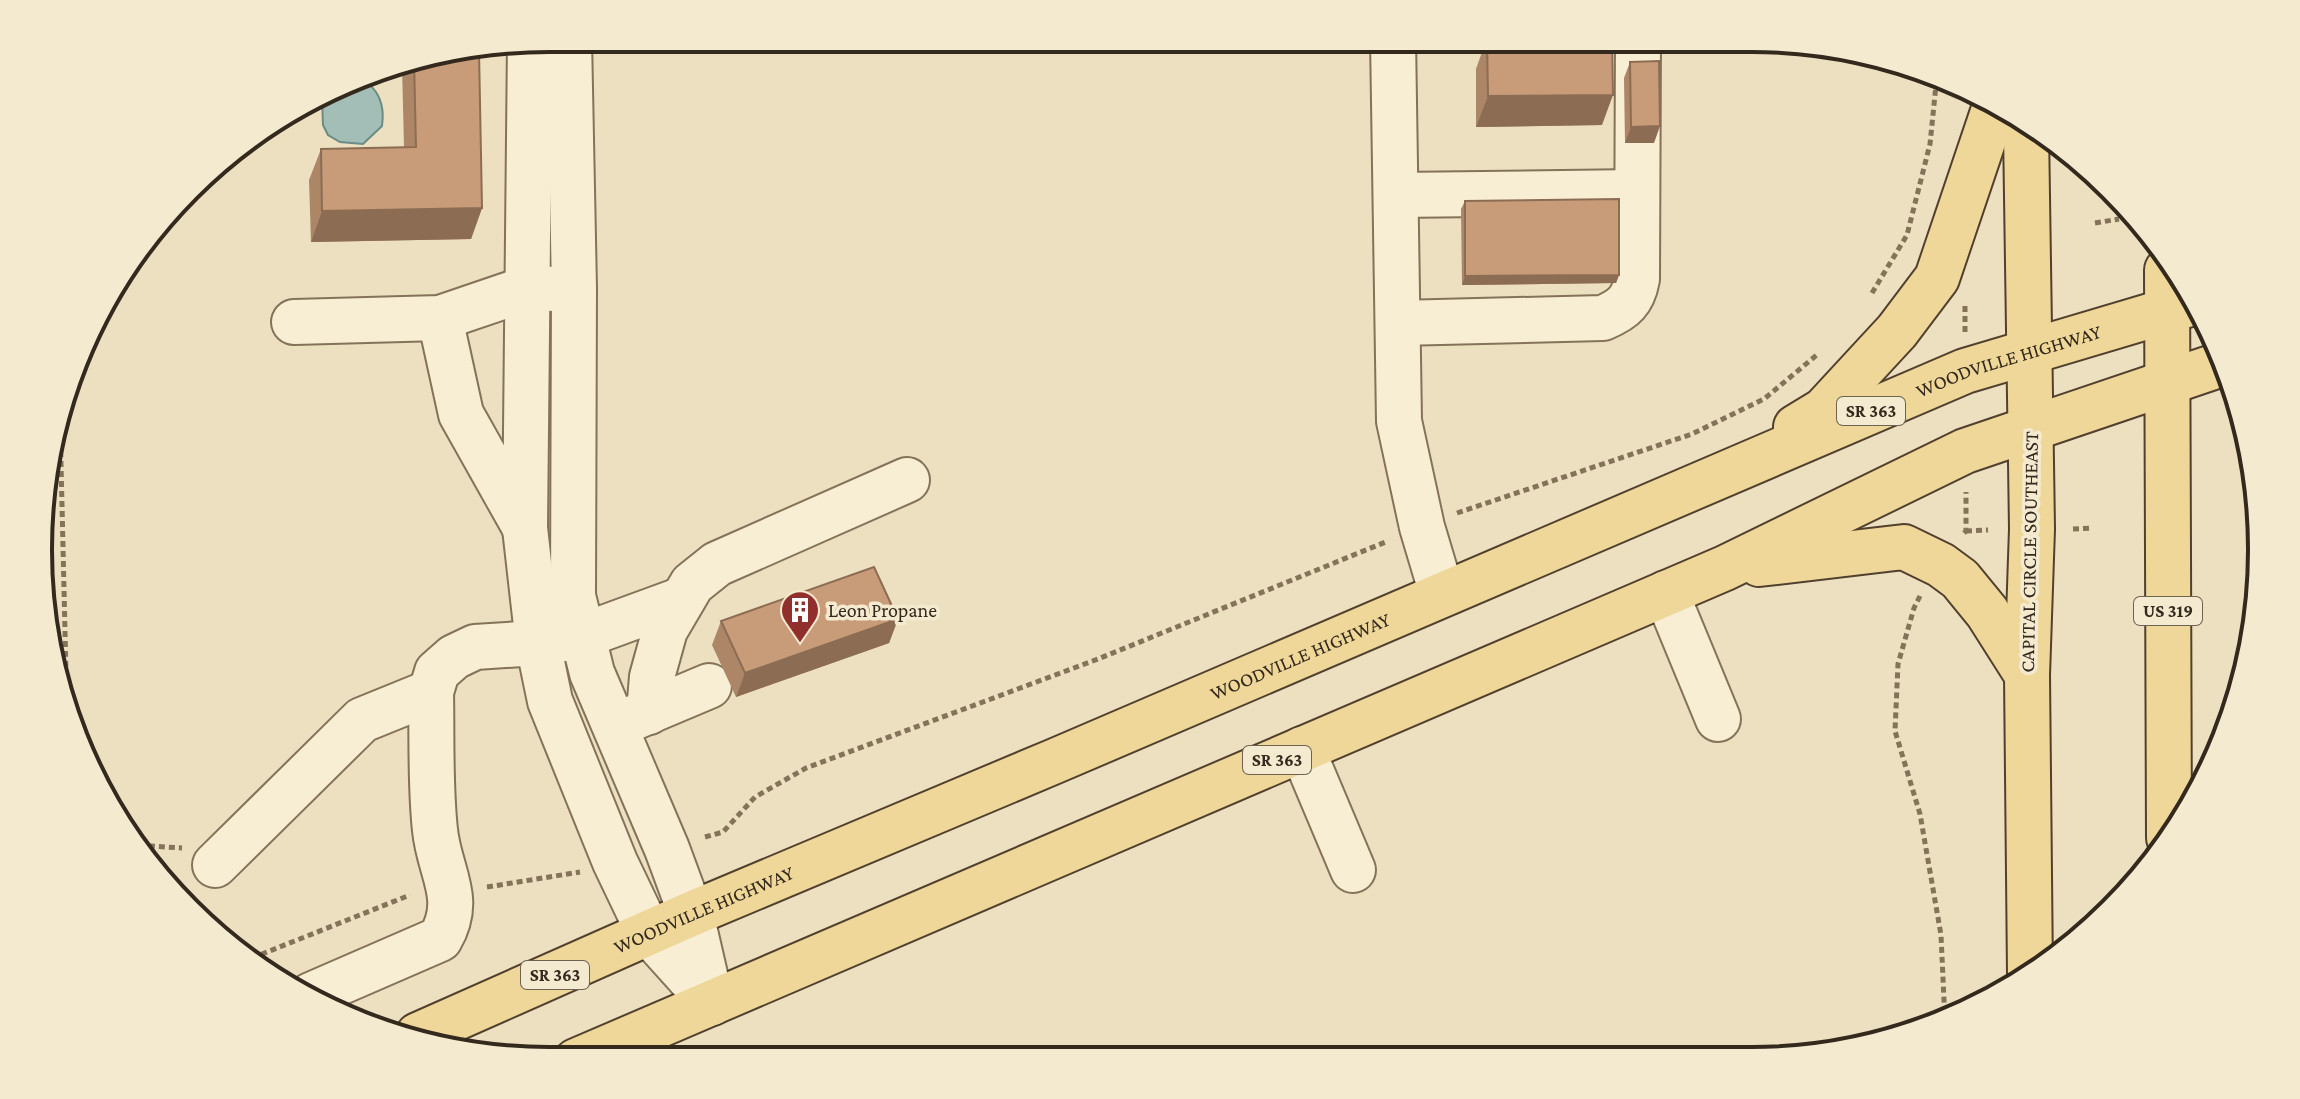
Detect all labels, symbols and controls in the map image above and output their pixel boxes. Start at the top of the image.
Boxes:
street label: WOODVILLE HIGHWAY [1913,320,2104,402]
road number: SR 363 [1837,397,1905,425]
street label: CAPITAL CIRCLE SOUTHEAST [2016,431,2042,673]
building icon: Leon Propane [779,589,821,644]
road number: US 319 [2134,597,2202,625]
place label: Leon Propane [828,599,937,622]
street label: WOODVILLE HIGHWAY [1207,608,1394,704]
road number: SR 363 [1243,746,1311,774]
street label: WOODVILLE HIGHWAY [610,861,797,958]
road number: SR 363 [521,961,589,989]

